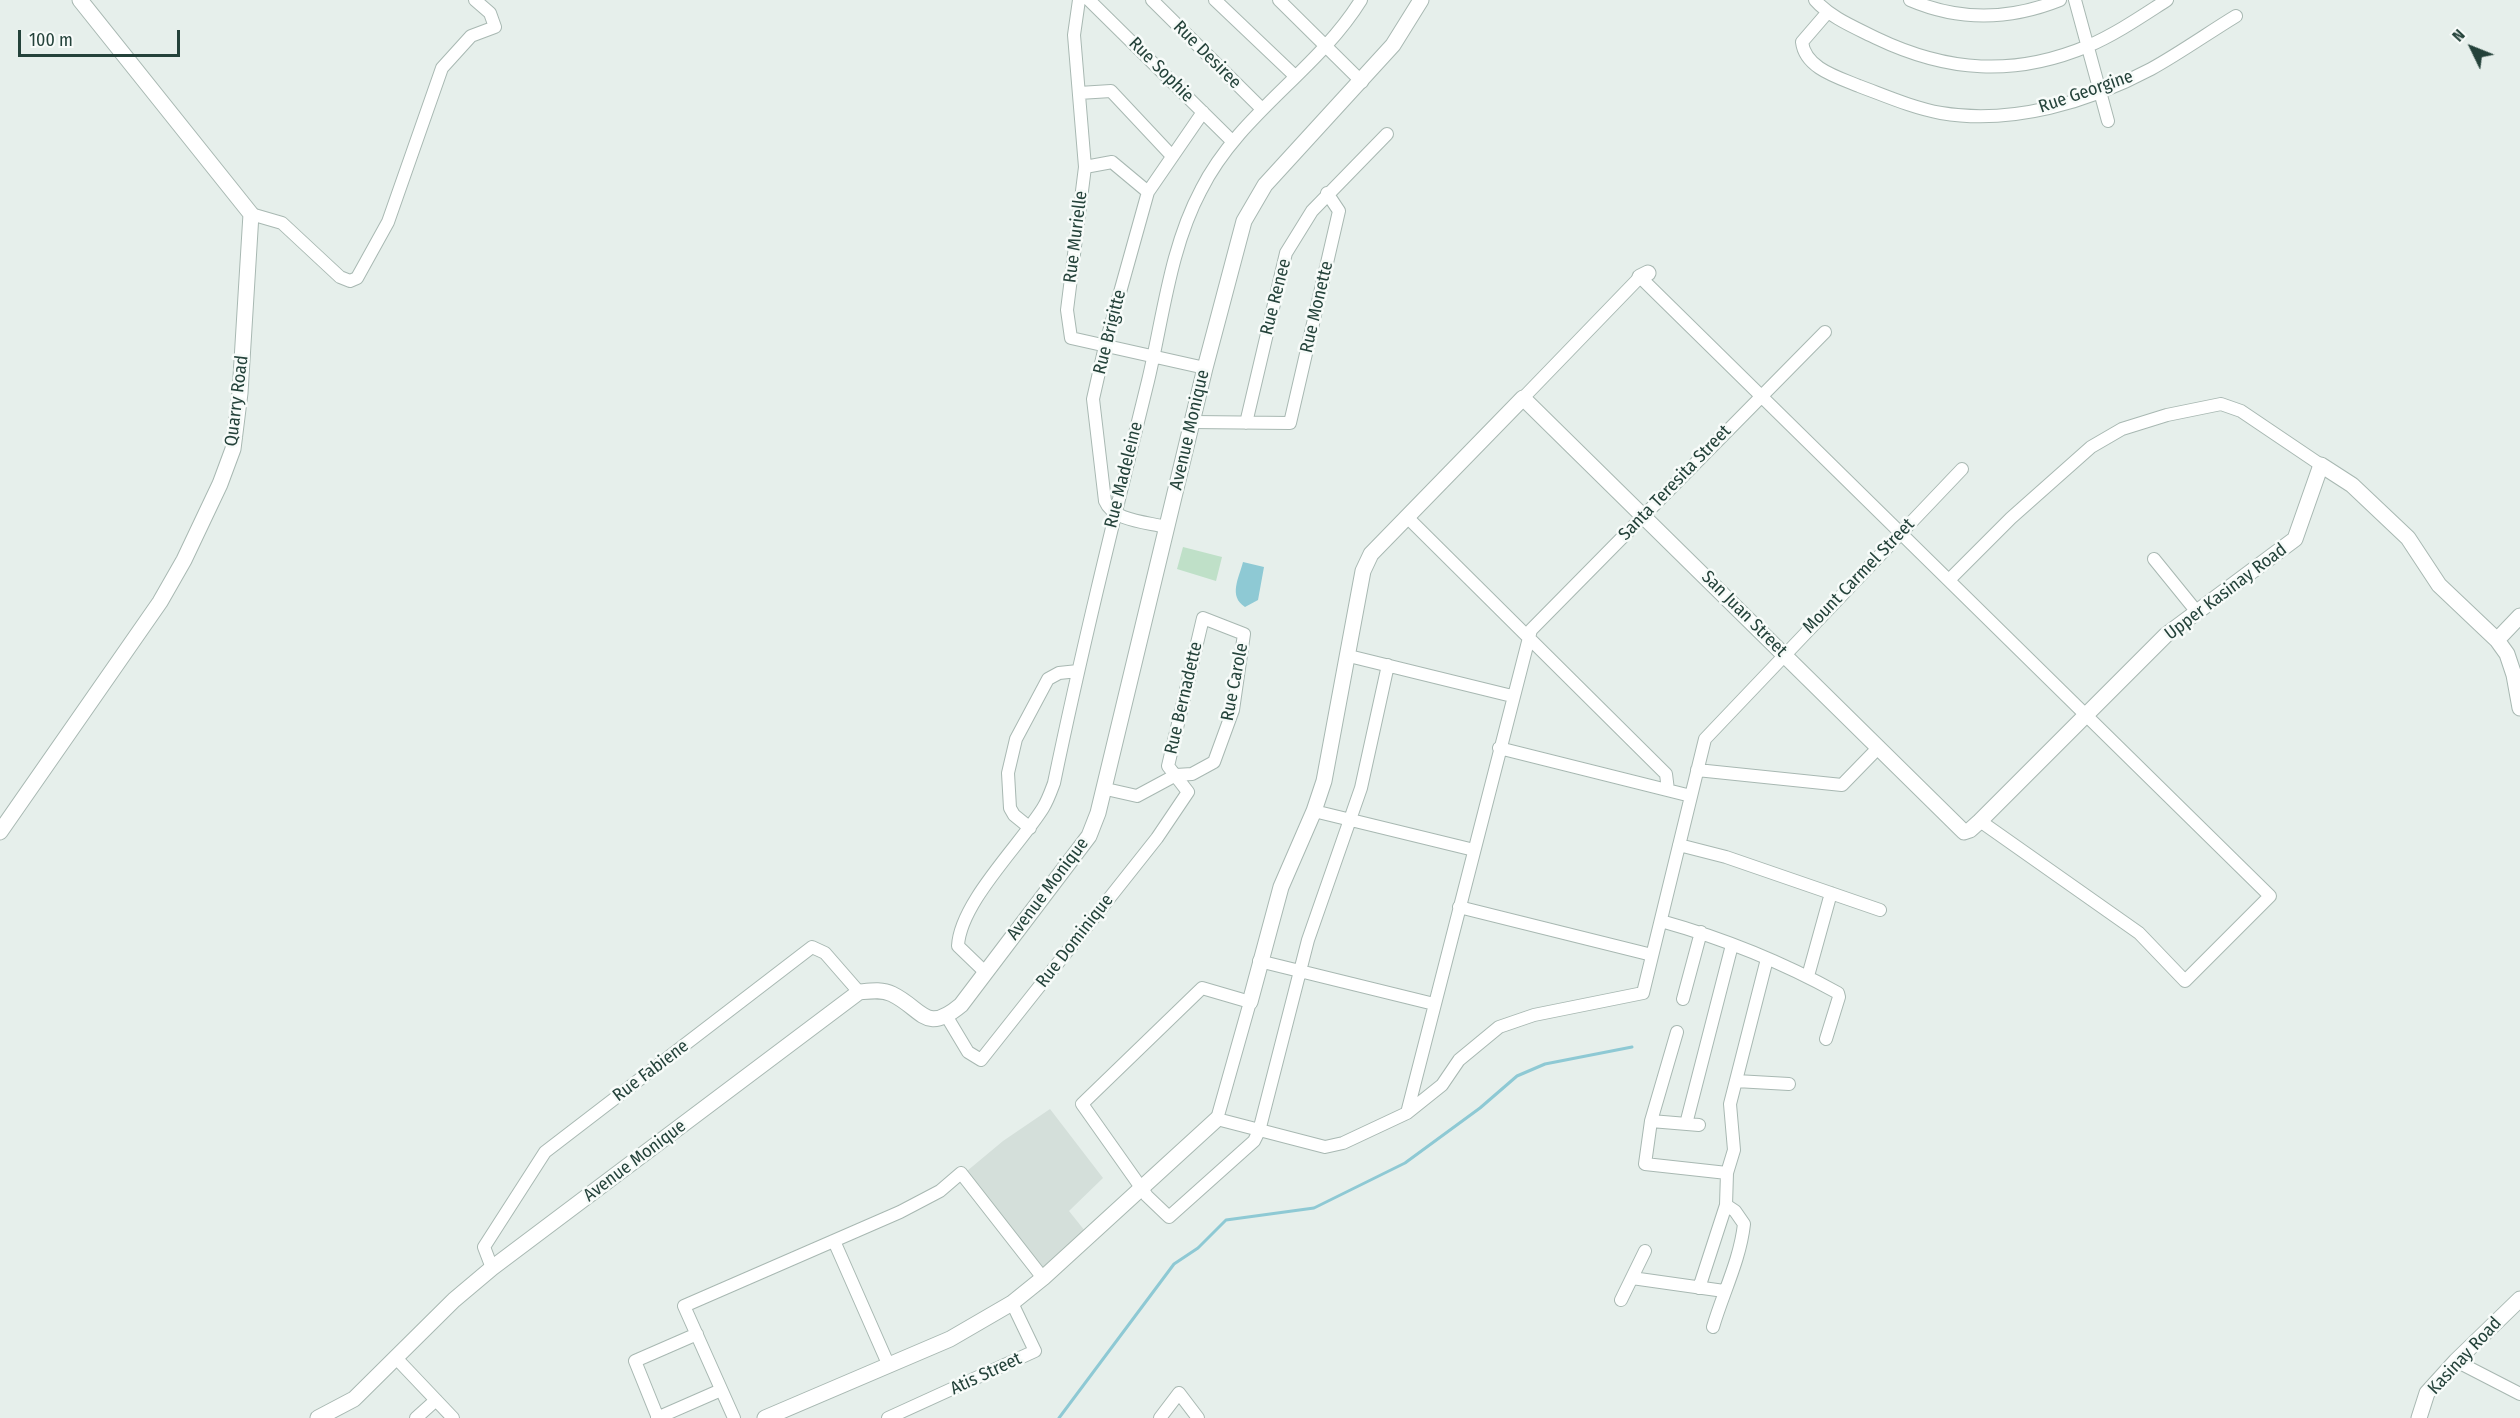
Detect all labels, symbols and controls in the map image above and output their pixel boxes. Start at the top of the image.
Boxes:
street label: Rue Desiree [1168,16,1246,94]
scale bar [21,18,183,56]
north arrow [2442,18,2502,78]
text: N [2448,25,2469,45]
text: 100 m [29,29,73,51]
street label: Rue Sophie [1124,33,1198,107]
street label: Rue Georgine [2036,66,2136,118]
street label: Rue Murielle [1060,190,1092,284]
street label: Rue Renee [1256,257,1296,337]
street label: Rue Monette [1296,259,1338,355]
street label: Rue Brigitte [1089,287,1131,377]
street label: Quarry Road [221,354,253,448]
street label: Avenue Monique [1166,368,1214,492]
street label: Rue Madeleine [1100,420,1148,530]
street label: Santa Teresita Street [1614,421,1736,545]
street label: Mount Carmel Street [1799,514,1919,638]
street label: Upper Kasinay Road [2161,539,2291,645]
street label: San Juan Street [1697,567,1791,661]
street label: Rue Bernadette [1161,640,1207,756]
street label: Rue Carole [1217,641,1253,723]
street label: Avenue Monique [1002,834,1094,944]
street label: Rue Dominique [1032,890,1118,992]
street label: Rue Fabiene [609,1035,693,1107]
street label: Avenue Monique [580,1115,690,1207]
street label: Kasinay Road [2424,1313,2506,1399]
street label: Atis Street [947,1348,1025,1400]

